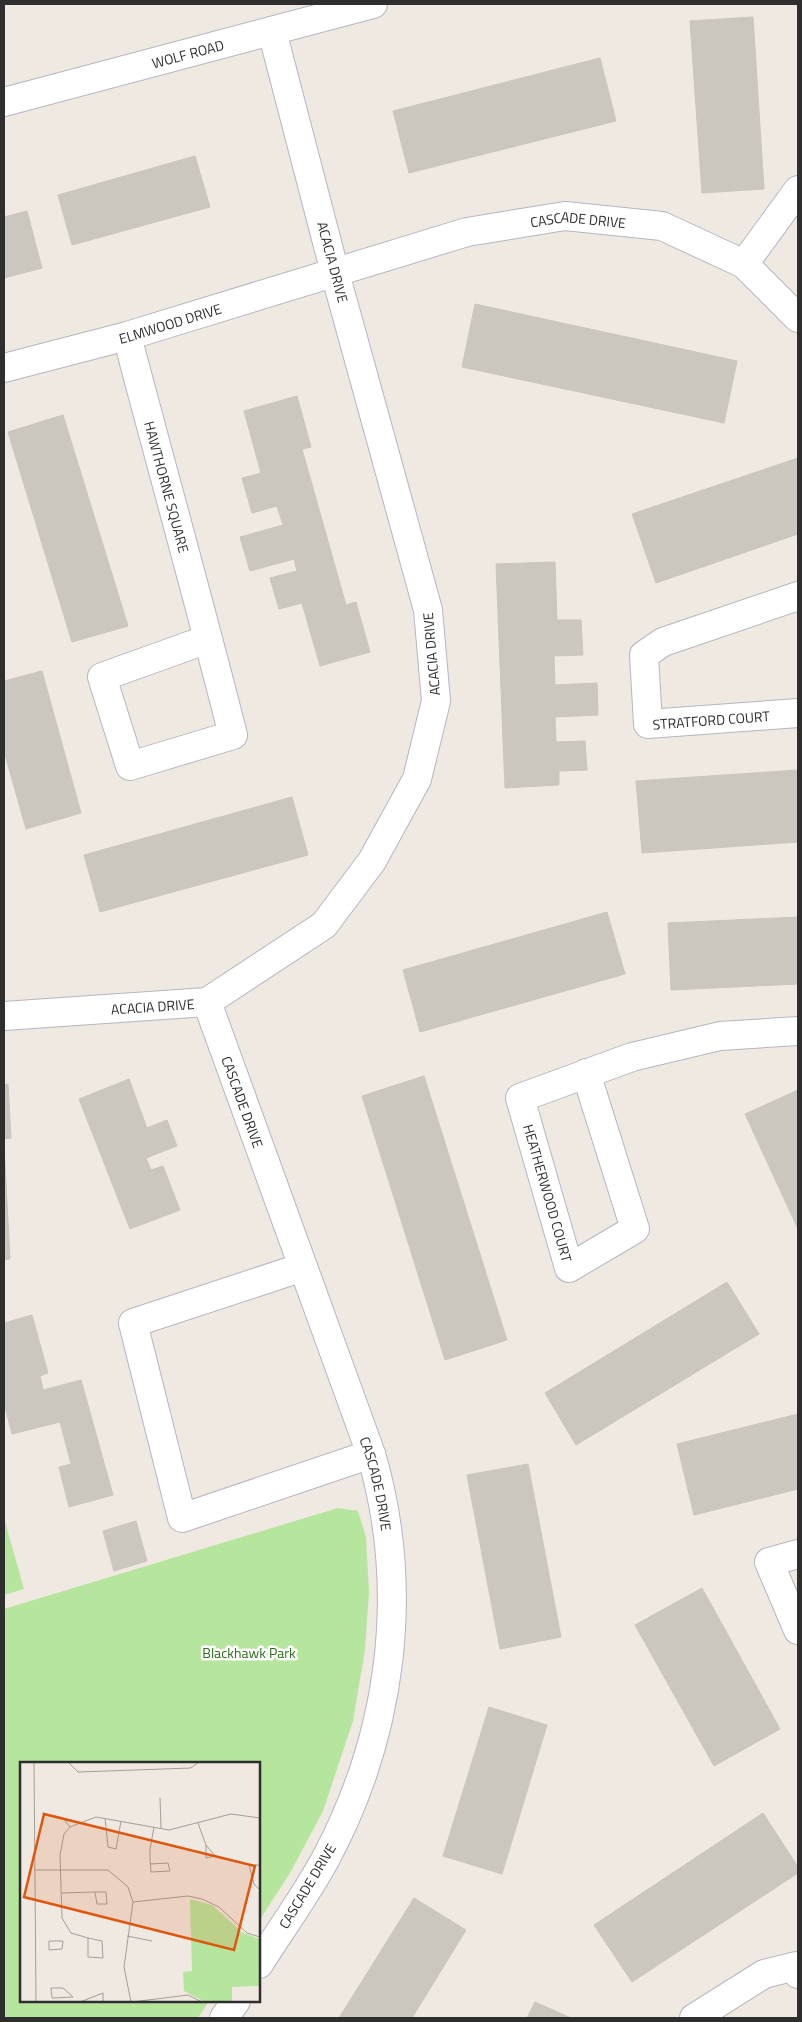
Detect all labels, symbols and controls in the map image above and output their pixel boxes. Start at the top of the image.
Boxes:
street label: WOLF ROAD [149,34,226,73]
street label: CASCADE DRIVE [529,205,627,233]
street label: ACACIA DRIVE [312,219,354,305]
street label: ELMWOOD DRIVE [116,297,224,348]
street label: HAWTHORNE SQUARE [140,419,195,555]
street label: ACACIA DRIVE [417,611,445,696]
street label: STRATFORD COURT [652,705,771,734]
street label: ACACIA DRIVE [110,992,195,1019]
street label: CASCADE DRIVE [217,1053,270,1151]
street label: HEATHERWOOD COURT [518,1122,578,1265]
street label: CASCADE DRIVE [355,1433,398,1532]
park label: Blackhawk Park [202,1642,296,1663]
inset map [20,1762,260,2002]
street label: CASCADE DRIVE [273,1839,341,1933]

